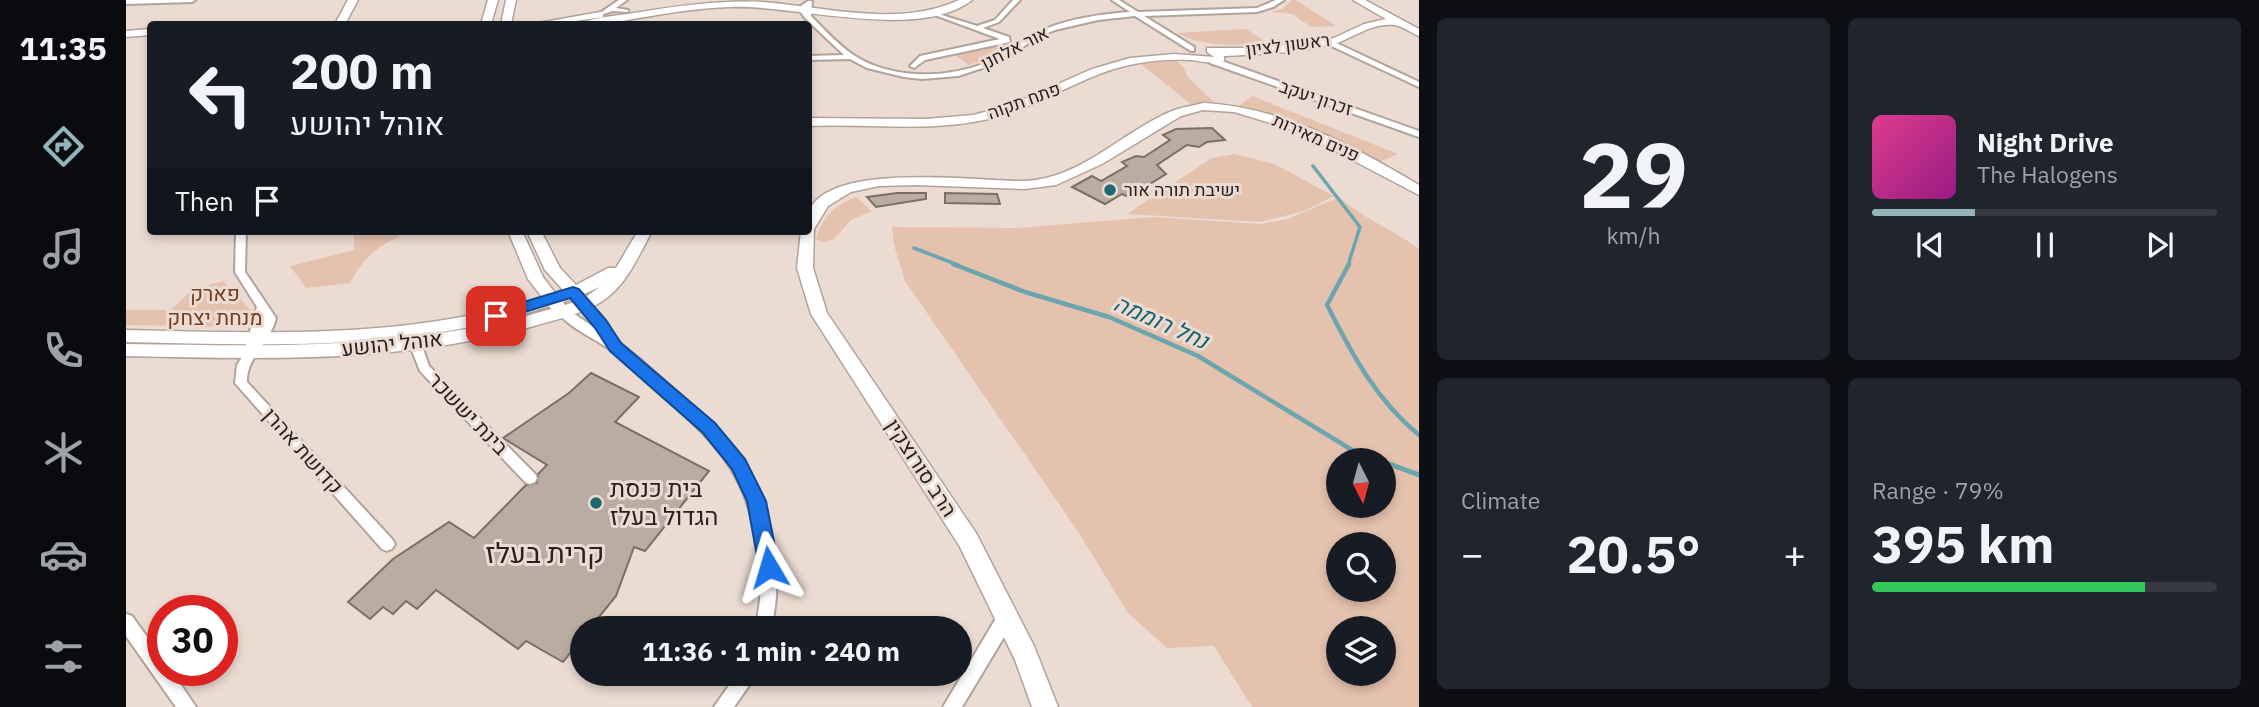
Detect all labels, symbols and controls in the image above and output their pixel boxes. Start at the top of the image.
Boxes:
street label: אור אלחנן [977,21,1053,74]
text: 11:35 [19,27,107,69]
street label: ראשון לציון [1245,28,1331,61]
text: 200 m [290,39,434,102]
icon: left [175,49,266,140]
street label: זכרון יעקב [1276,74,1356,121]
street label: פתח תקוה [984,77,1063,124]
text: אוהל יהושע [290,102,445,144]
street label: פנים מאירות [1269,108,1363,167]
text: 29 [1579,115,1688,233]
icon: directions [39,122,88,171]
text: Night Drive [1977,125,2114,159]
text: The Halogens [1977,159,2118,189]
place label: ישיבת תורה אור [1124,178,1240,201]
icon: arrive [248,182,286,220]
marker: ישיבת תורה אור [1102,182,1118,198]
text: Then [175,184,234,218]
text: km/h [1606,220,1661,250]
icon: music [39,224,88,273]
icon: previous [1911,226,1949,264]
icon: pause [2026,226,2064,264]
icon: next [2141,226,2179,264]
park label: פארק מנחת יצחק [167,279,263,331]
pin [466,286,526,346]
water label: נחל רוממה [1109,287,1215,356]
icon: arrive [477,297,515,335]
street label: אוהל יהושע [340,324,444,362]
icon: phone [39,326,88,375]
street label: בינת יששכר [422,366,515,461]
street label: קדושת אהרן [258,401,350,499]
street label: הרב סורוצקין [880,413,964,522]
icon: climate [39,428,88,477]
north arrow [1326,448,1396,518]
map controls [1326,448,1396,686]
place label: בית כנסת הגדול בעלז [610,472,718,532]
text: Range · 79% [1872,475,2004,505]
text: Climate [1461,485,1540,515]
marker: בית כנסת הגדול בעלז [588,495,604,511]
text: 395 km [1872,510,2054,577]
text: 20.5° [1566,520,1701,587]
text: − [1461,529,1484,578]
text: + [1783,529,1806,578]
icon: car [39,530,88,579]
position arrow [732,530,806,604]
button: search [1326,532,1396,602]
district label: קרית בעלז [486,534,604,571]
speed limit sign: 30 [147,595,238,686]
button: layers [1326,616,1396,686]
icon: filters [39,632,88,681]
text: 11:36 · 1 min · 240 m [642,634,900,668]

